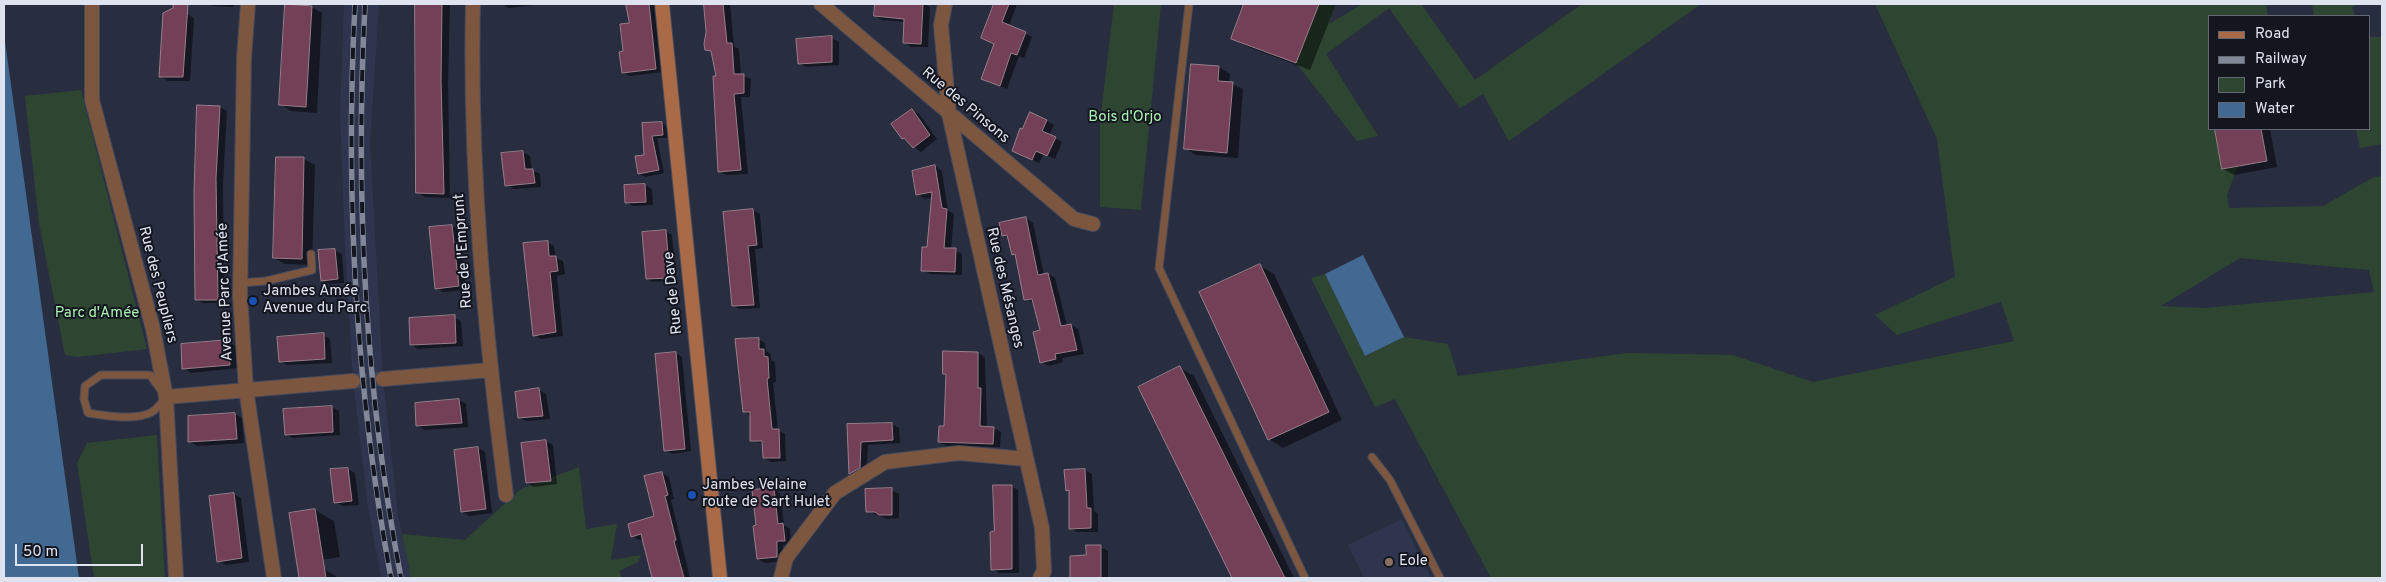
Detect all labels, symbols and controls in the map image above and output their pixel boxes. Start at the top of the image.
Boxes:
legend [2208,15,2371,130]
text: Road [2255,25,2290,44]
text: Railway [2255,50,2307,69]
street label: Rue des Pinsons [917,64,1013,148]
text: Park [2255,75,2286,94]
text: Water [2255,100,2294,119]
park label: Bois d'Orjo [1088,109,1162,127]
street label: Rue de l'Emprunt [451,193,477,309]
street label: Avenue Parc d'Amée [215,223,237,361]
street label: Rue des Peupliers [134,225,180,345]
street label: Rue des Mésanges [981,226,1027,350]
street label: Rue de Dave [661,251,687,335]
place label: Jambes Amée Avenue du Parc [263,283,367,318]
marker: Jambes Amée Avenue du Parc [247,295,259,307]
park label: Parc d'Amée [55,305,139,323]
place label: Jambes Velaine route de Sart Hulet [702,477,830,512]
marker: Jambes Velaine route de Sart Hulet [686,489,698,501]
scale bar [18,534,145,566]
text: 50 m [23,543,58,562]
place label: Eole [1399,553,1428,571]
marker: Eole [1383,556,1395,568]

